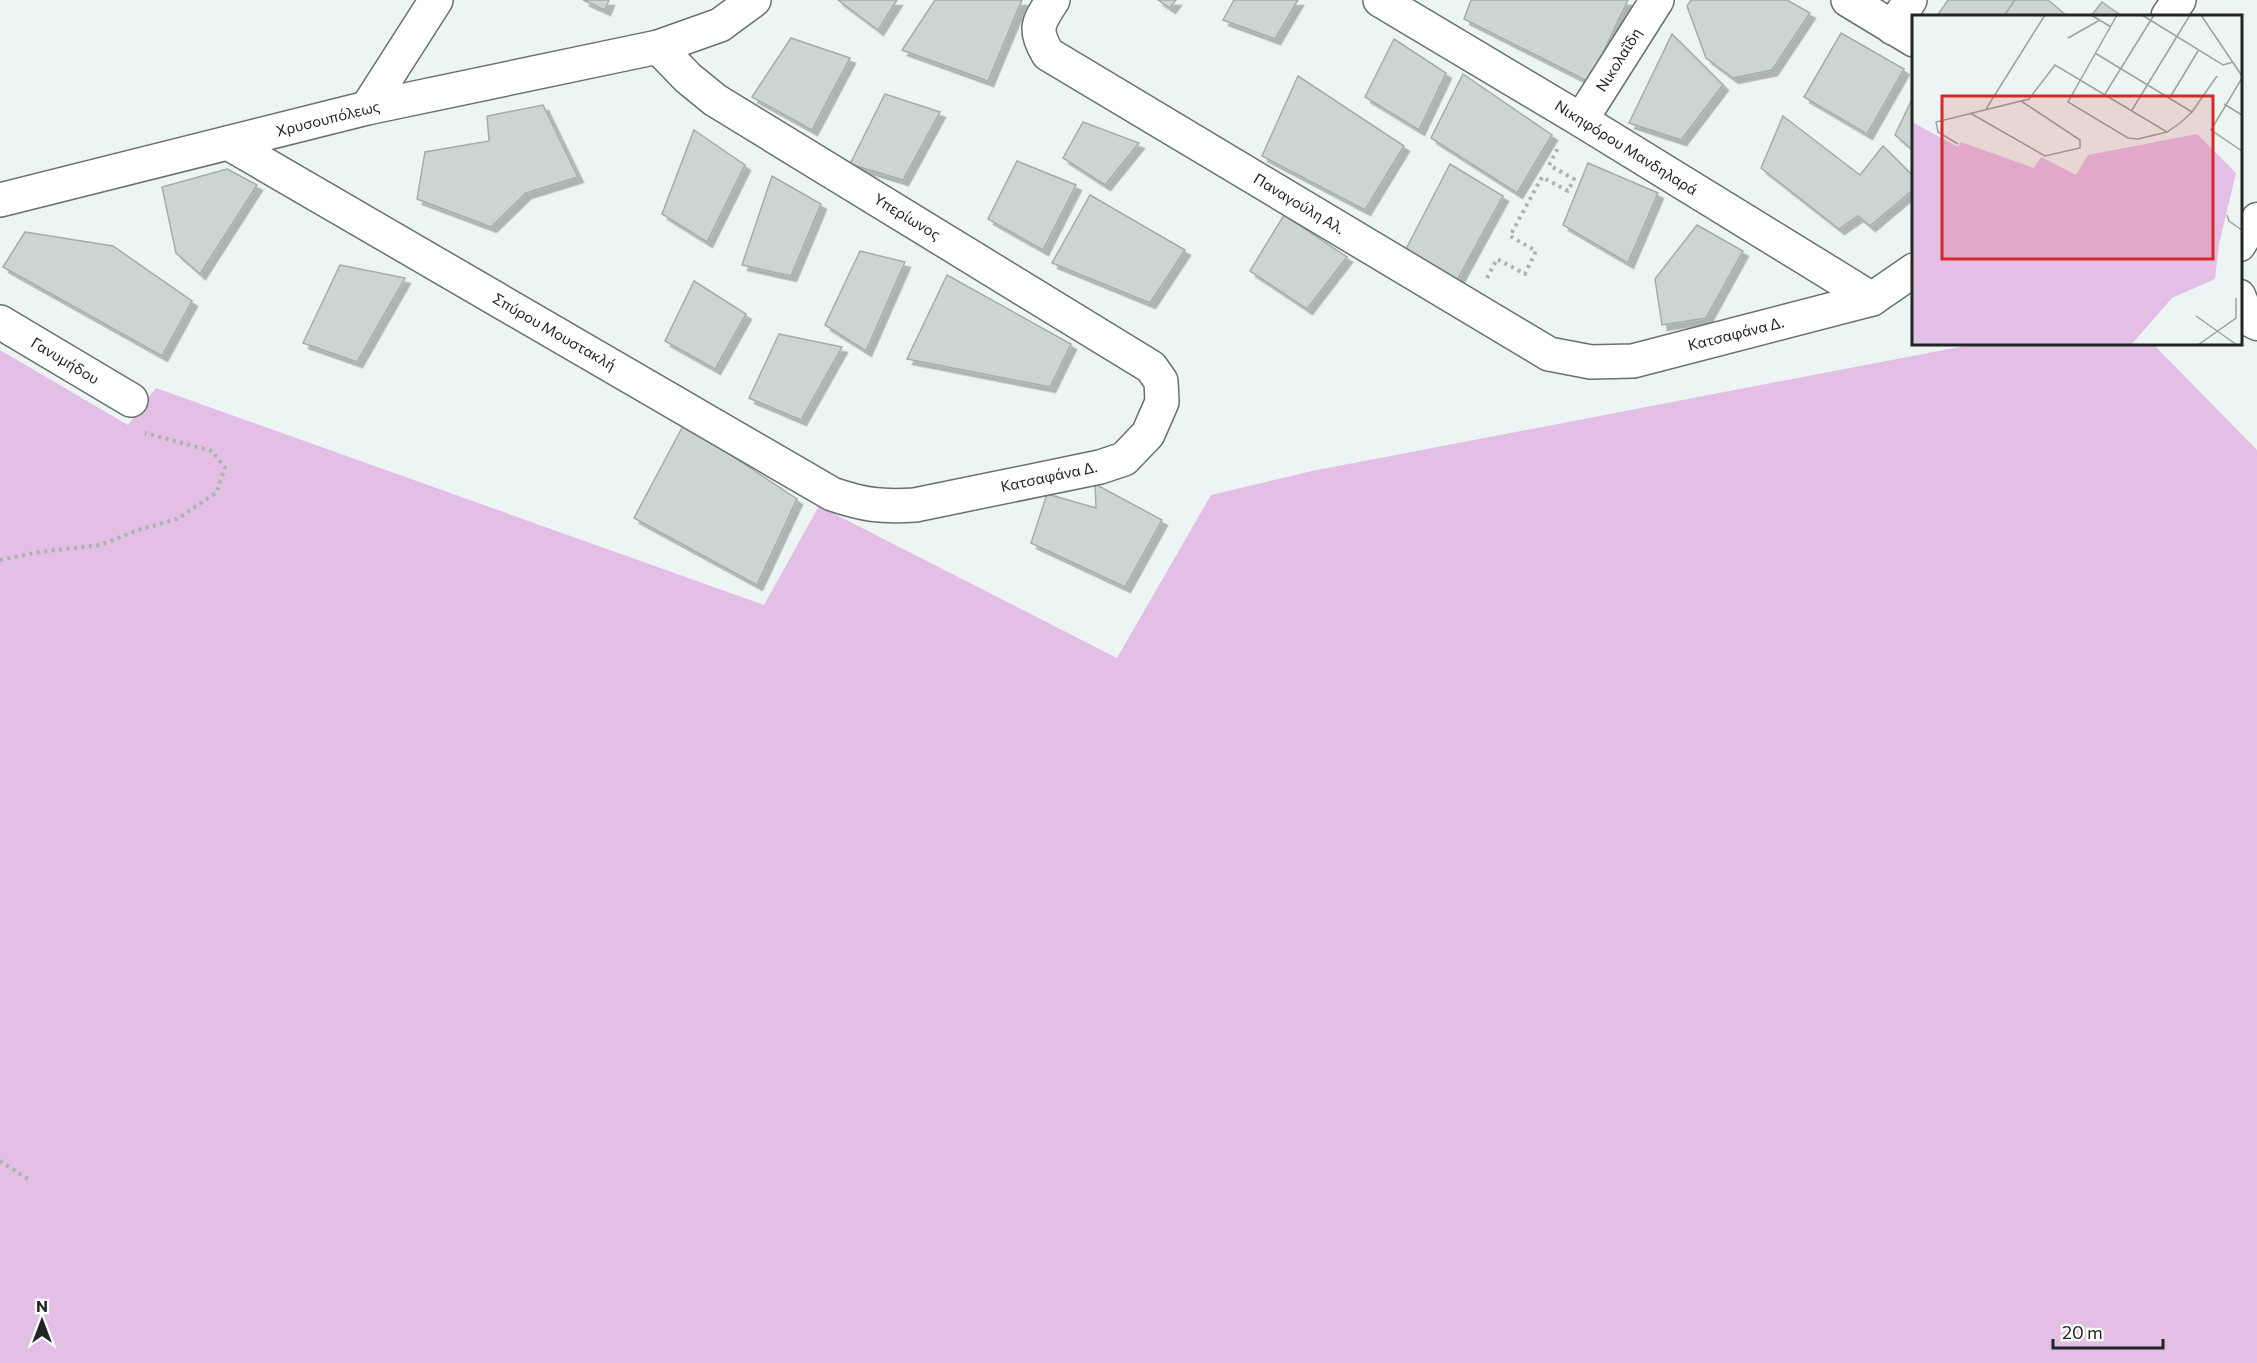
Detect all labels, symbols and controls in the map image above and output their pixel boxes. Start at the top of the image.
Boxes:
inset map [1912,15,2242,345]
street label: Νικολαΐδη [1592,24,1645,95]
street label: Χρυσουπόλεως [274,96,381,140]
street label: Νικηφόρου Μανδηλαρά [1552,96,1701,198]
street label: Παναγούλη Αλ. [1251,169,1348,237]
street label: Υπερίωνος [871,189,944,243]
street label: Σπύρου Μουστακλή [490,289,619,374]
street label: Κατσαφάνα Δ. [1686,312,1786,354]
street label: Γανυμήδου [28,333,103,387]
street label: Κατσαφάνα Δ. [999,457,1099,495]
north arrow [12,1291,72,1351]
text: N [36,1296,48,1315]
scale bar [2053,1312,2162,1350]
text: 20 m [2062,1321,2103,1343]

